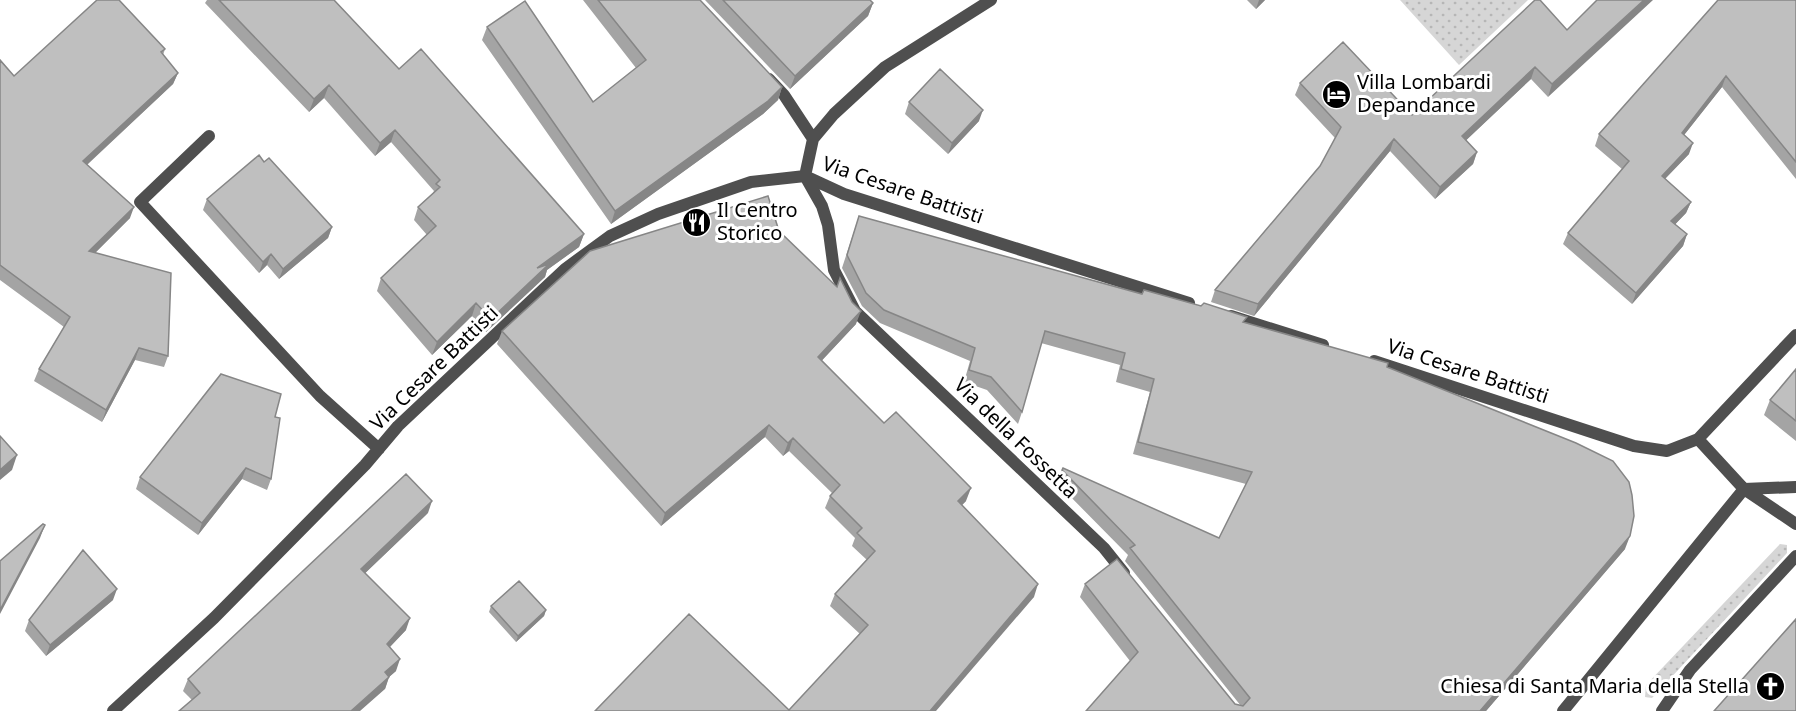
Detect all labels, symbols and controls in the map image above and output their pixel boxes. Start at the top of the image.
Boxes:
place label: Villa Lombardi Depandance [1357,68,1491,118]
hotel icon: Villa Lombardi Depandance [1320,78,1352,110]
street label: Via Cesare Battisti [819,149,987,230]
place label: Il Centro Storico [717,196,798,246]
restaurant icon: Il Centro Storico [680,206,712,238]
street label: Via Cesare Battisti [364,299,504,436]
street label: Via Cesare Battisti [1384,332,1552,409]
street label: Via della Fossetta [949,371,1084,504]
church icon: Chiesa di Santa Maria della Stella [1754,670,1786,702]
place label: Chiesa di Santa Maria della Stella [1440,672,1749,699]

